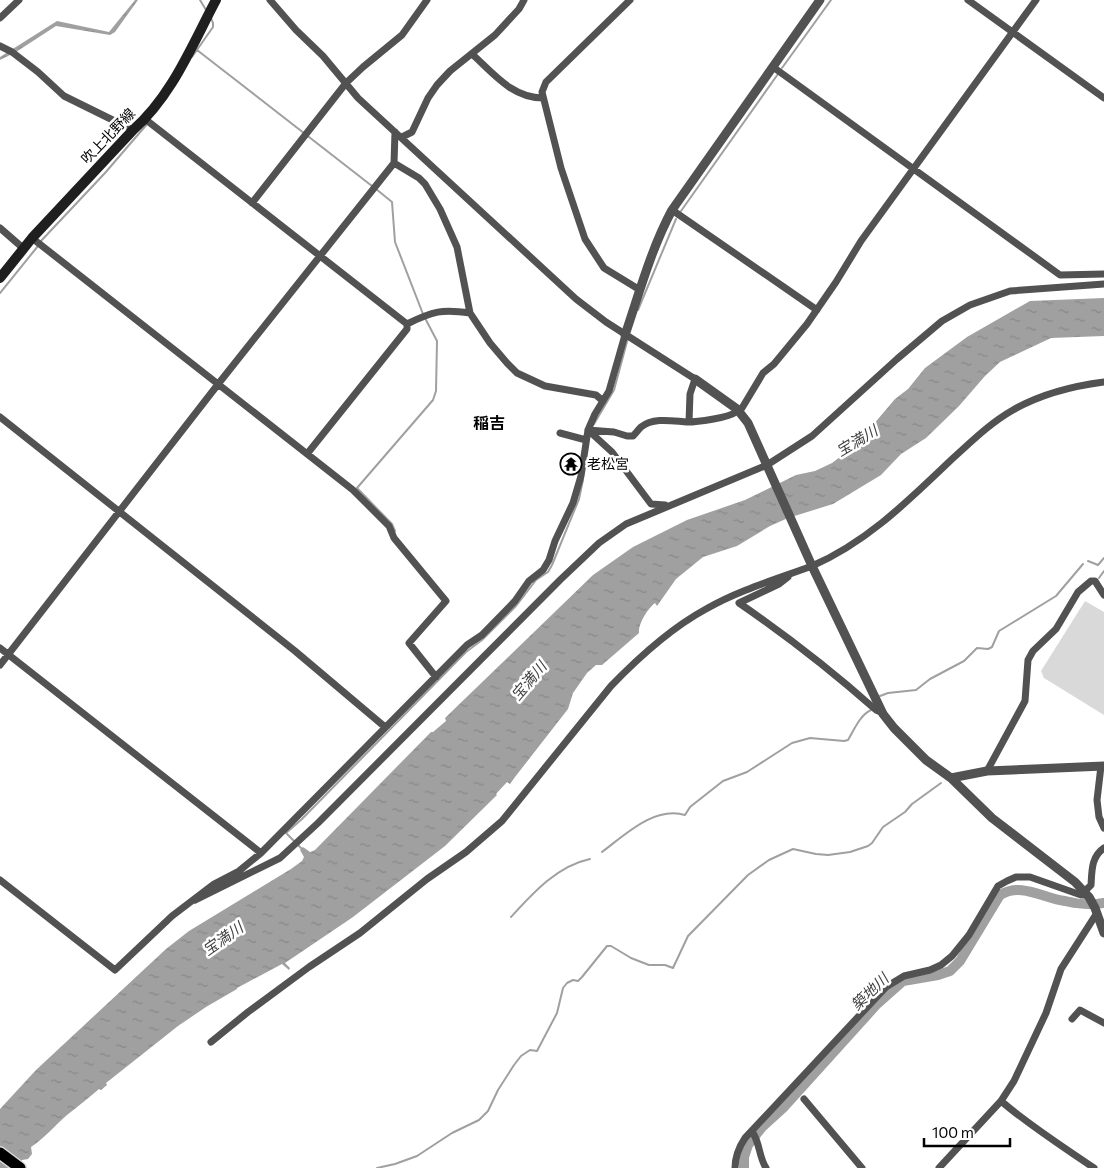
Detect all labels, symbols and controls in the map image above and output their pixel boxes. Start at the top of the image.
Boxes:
street label: 吹上北野線 [77,105,138,167]
district label: 稲吉 [473,413,505,432]
water label: 宝満川 [833,420,882,459]
temple icon: 老松宮 [559,452,583,476]
place label: 老松宮 [587,455,629,472]
water label: 宝満川 [507,656,551,703]
water label: 宝満川 [199,917,248,958]
water label: 築地川 [847,968,893,1013]
scale bar [924,1116,1010,1148]
text: 100 m [932,1123,974,1141]

